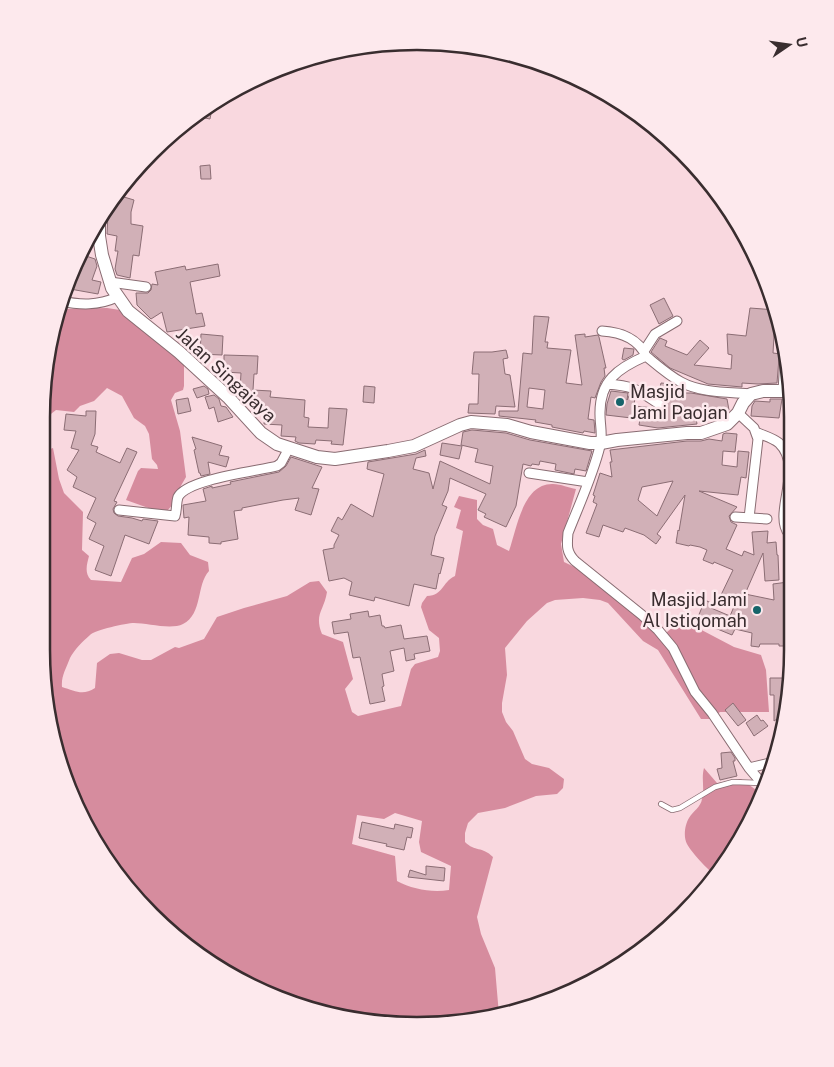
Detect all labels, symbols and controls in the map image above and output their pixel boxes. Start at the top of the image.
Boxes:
north arrow [764,20,814,70]
text: U [793,35,811,49]
street label: Jalan Singajaya [172,323,281,426]
place label: Masjid Jami Paojan [630,381,728,423]
marker: Masjid Jami Paojan [614,396,626,408]
place label: Masjid Jami Al Istiqomah [642,589,747,631]
marker: Masjid Jami Al Istiqomah [751,604,763,616]

